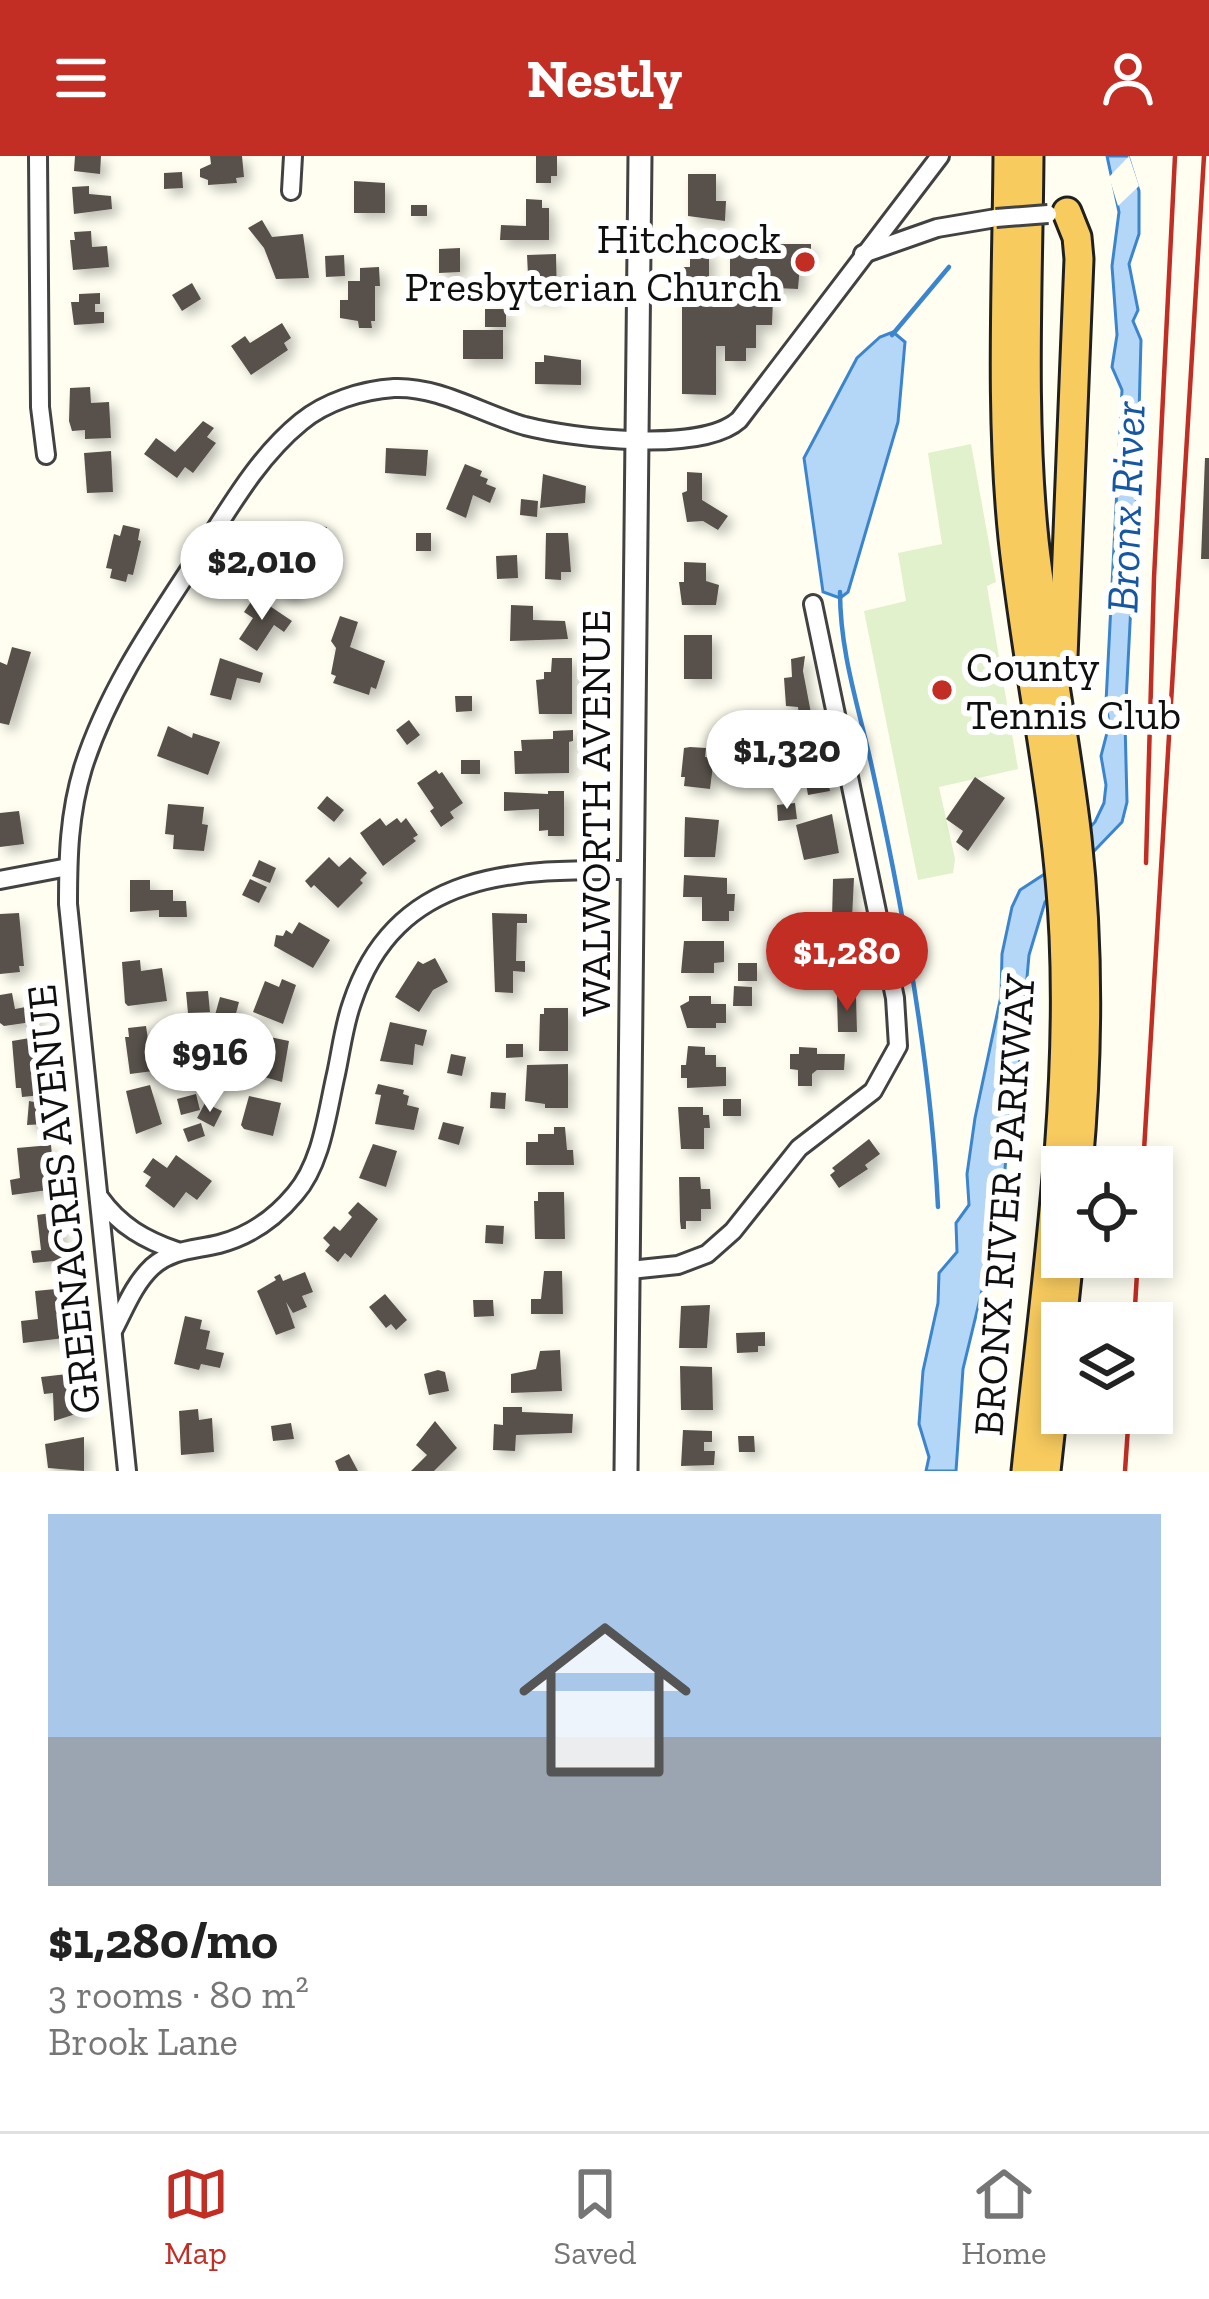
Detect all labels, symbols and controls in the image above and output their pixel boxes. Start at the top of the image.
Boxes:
icon: menu [48,45,114,111]
icon: person [1095,45,1161,111]
text: Nestly [527,46,682,111]
place label: Hitchcock Presbyterian Church [405,213,781,312]
marker: Hitchcock Presbyterian Church [792,249,818,275]
water label: Bronx River [1095,400,1157,614]
pin: $2,010 [164,521,360,623]
text: $2,010 [207,536,317,583]
street label: WALWORTH AVENUE [570,610,621,1016]
place label: County Tennis Club [966,641,1181,740]
marker: County Tennis Club [929,677,955,703]
pin: $1,320 [689,710,885,812]
text: $1,320 [733,725,841,772]
pin: $1,280 [749,912,945,1014]
text: $1,280 [793,927,901,974]
street label: BRONX RIVER PARKWAY [962,972,1046,1438]
street label: GREENACRES AVENUE [15,982,111,1416]
pin: $916 [139,1013,281,1115]
text: $916 [172,1028,248,1075]
map controls [1041,1146,1173,1434]
button: locate [1041,1146,1173,1278]
button: layers [1041,1302,1173,1434]
icon: home [497,1592,713,1808]
text: $1,280/mo [48,1910,278,1971]
text: 3 rooms · 80 m² [48,1971,309,2018]
text: Brook Lane [48,2018,238,2065]
tab: Map [163,2161,229,2272]
tab: Saved [554,2161,636,2272]
tab: Home [961,2161,1046,2272]

